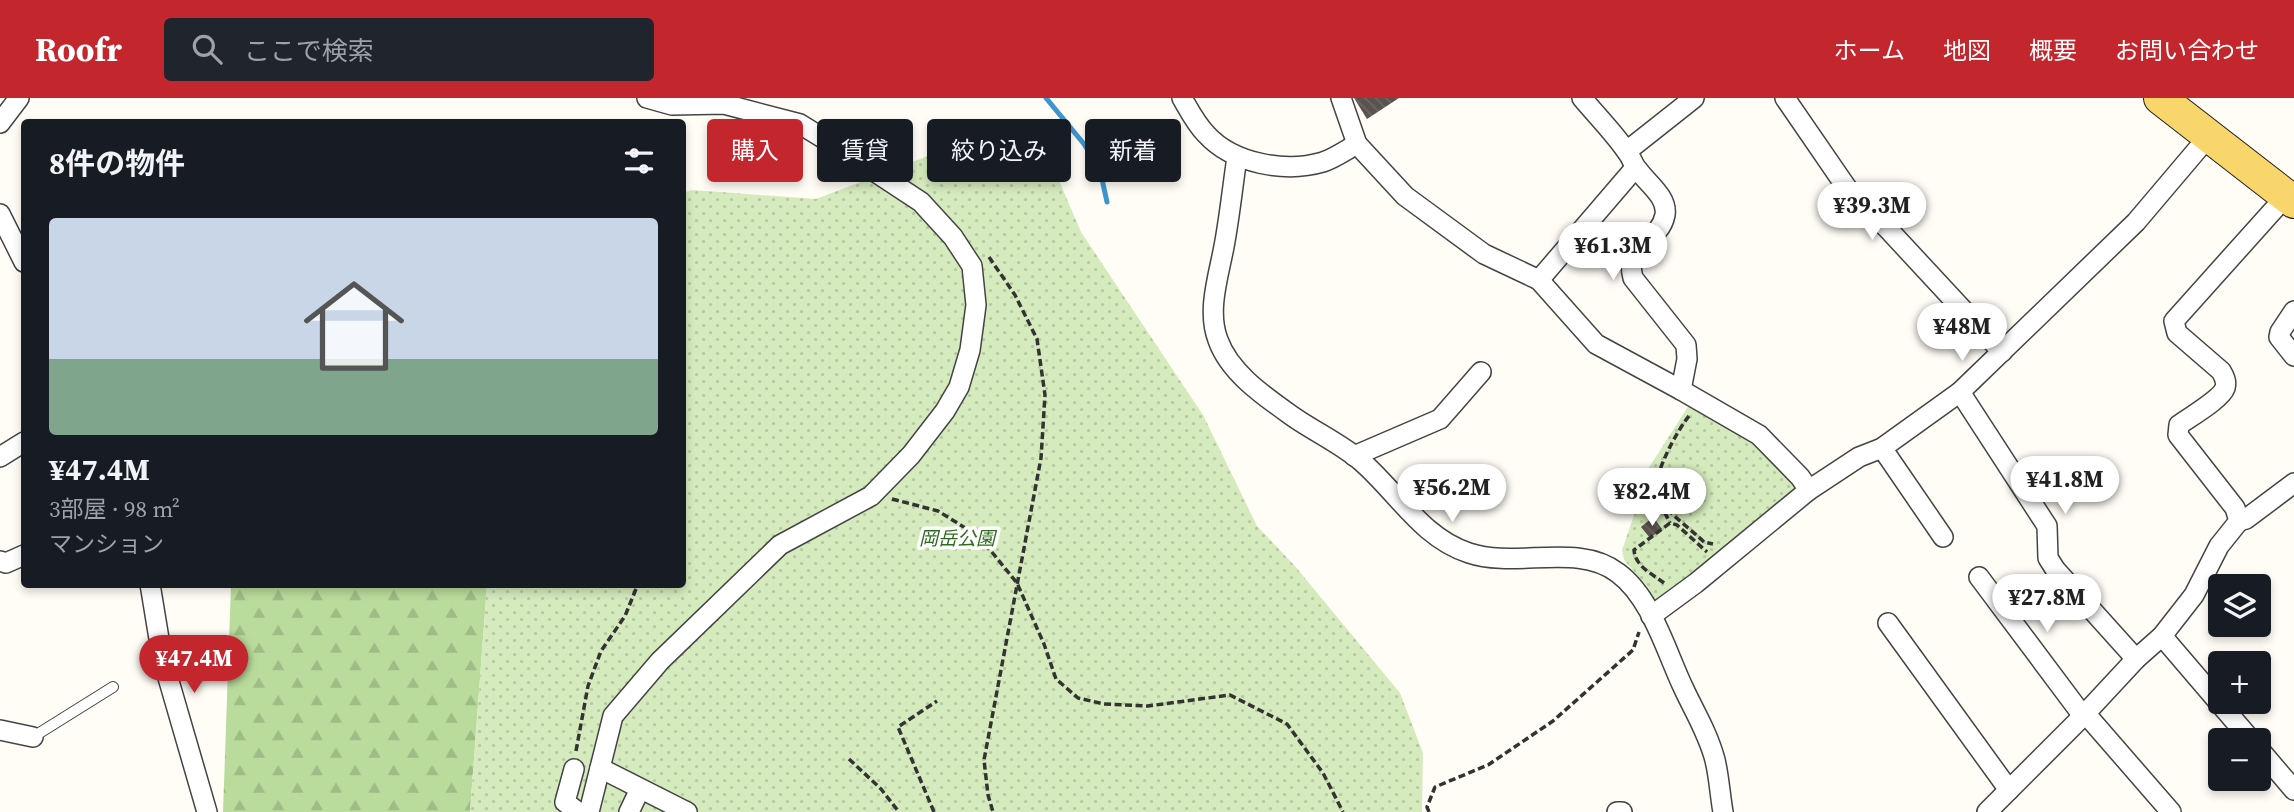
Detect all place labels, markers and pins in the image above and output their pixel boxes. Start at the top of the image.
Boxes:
pin: ¥39.3M [1815,183,1929,242]
pin: ¥61.3M [1556,222,1670,282]
pin: ¥48M [1921,303,2003,363]
pin: ¥41.8M [2008,456,2122,516]
pin: ¥56.2M [1395,464,1509,524]
pin: ¥82.4M [1595,468,1709,528]
pin: ¥27.8M [1990,574,2104,634]
pin: ¥47.4M [137,636,251,695]

